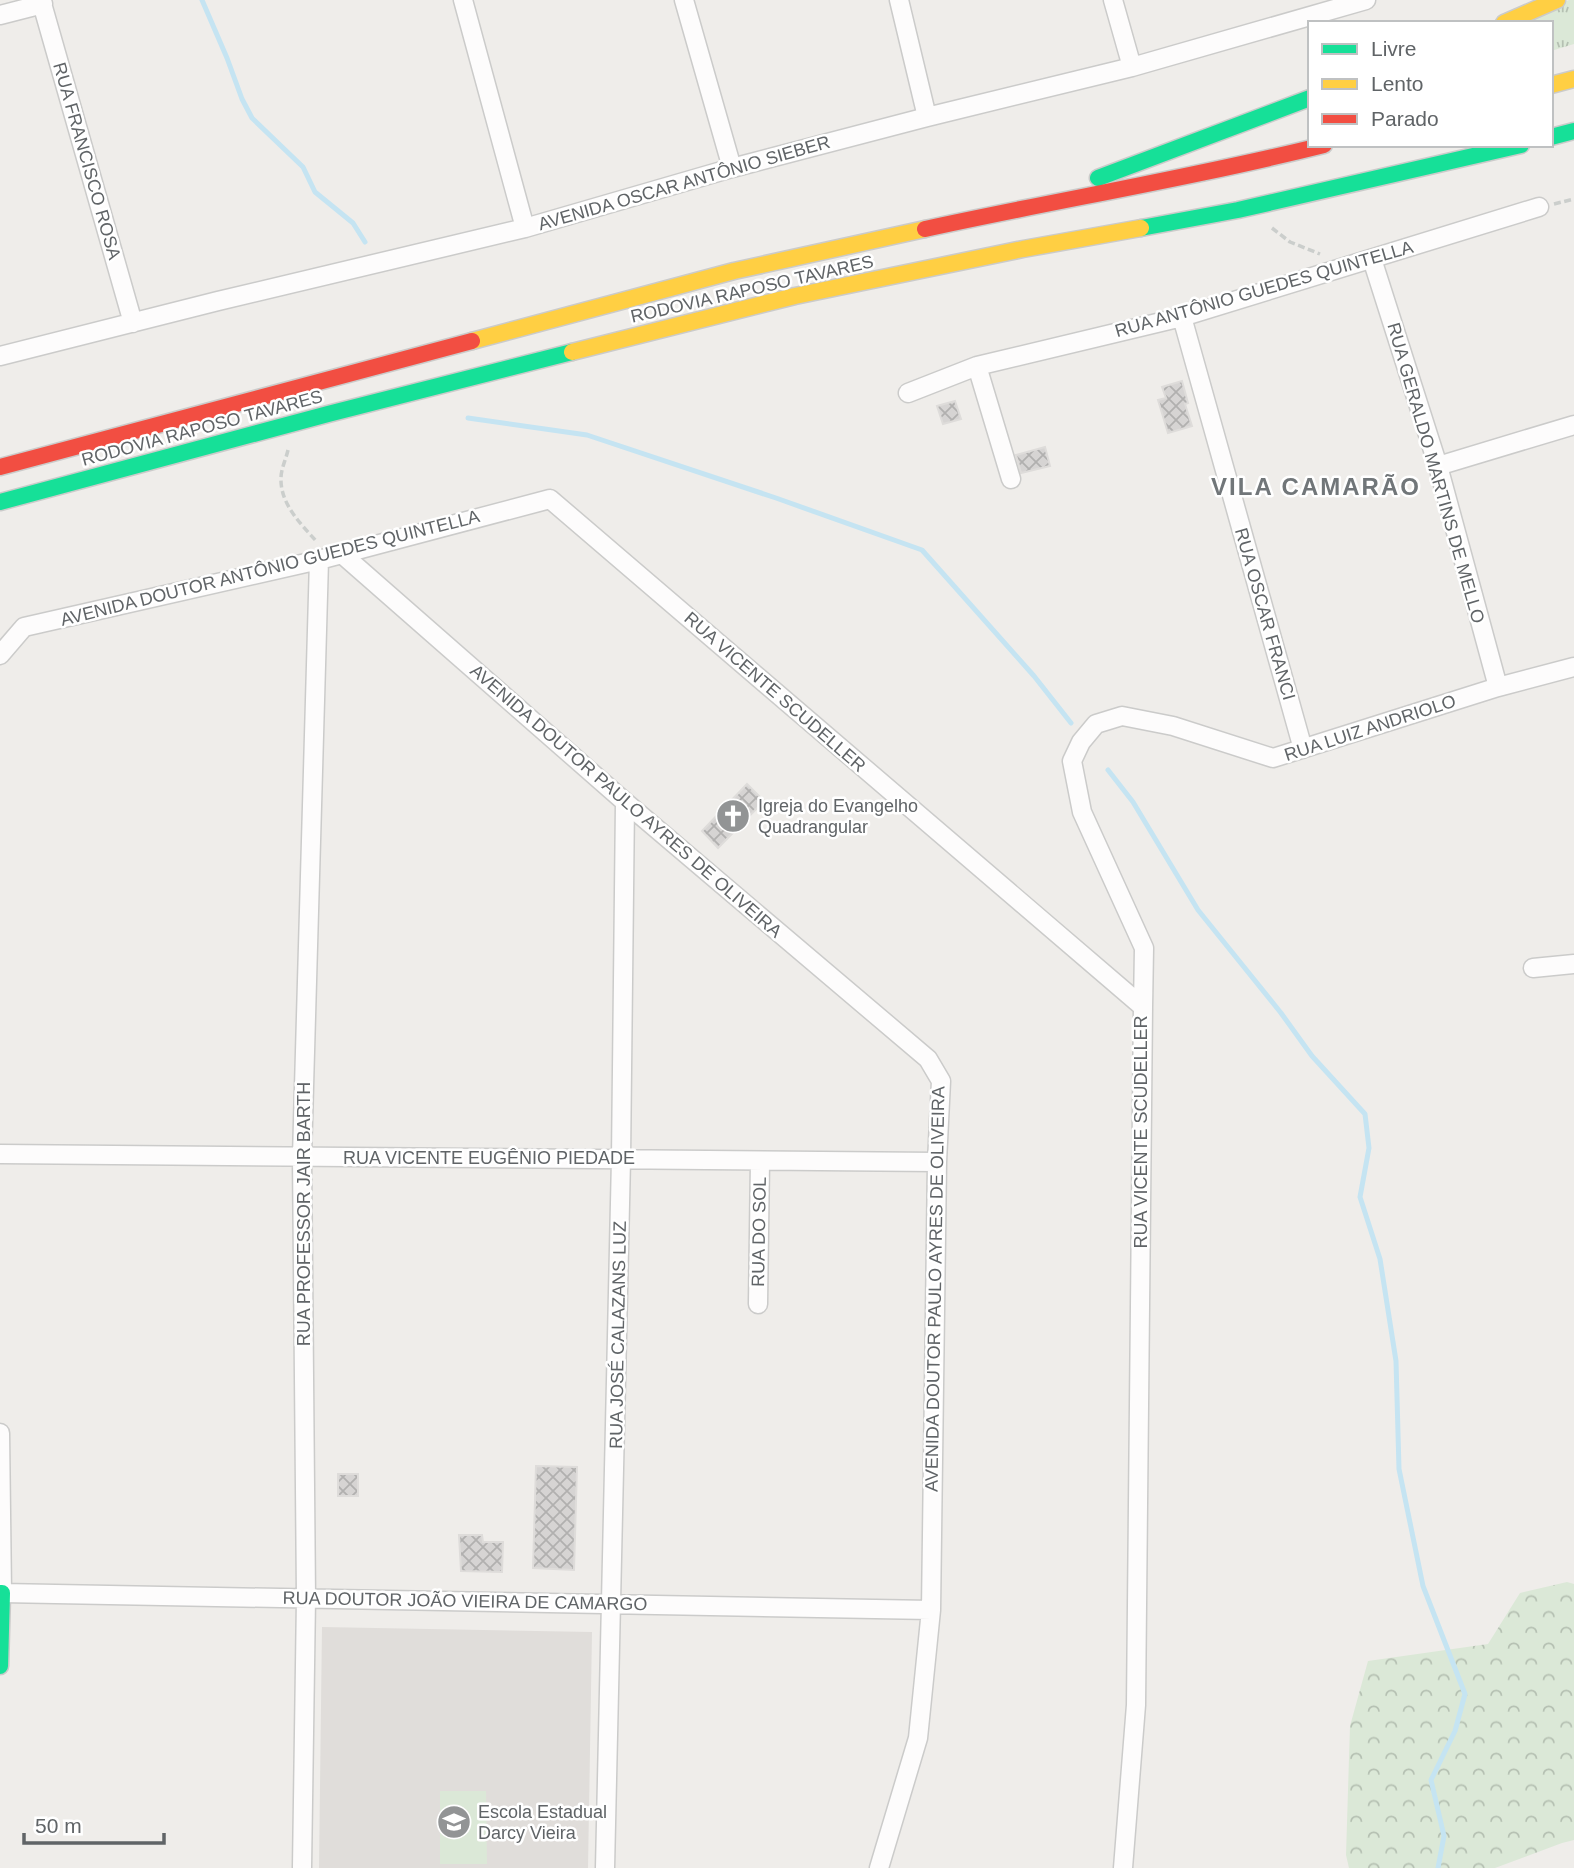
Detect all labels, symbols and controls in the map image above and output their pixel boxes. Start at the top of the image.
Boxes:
legend [1308,21,1553,147]
text: Livre [1371,37,1417,60]
street label: RUA FRANCISCO ROSA [49,60,125,262]
text: Lento [1371,72,1424,95]
text: Parado [1371,107,1439,130]
street label: AVENIDA OSCAR ANTÔNIO SIEBER [535,131,832,234]
street label: RUA ANTÔNIO GUEDES QUINTELLA [1112,236,1415,341]
street label: RODOVIA RAPOSO TAVARES [629,251,875,327]
street label: RUA GERALDO MARTINS DE MELLO [1383,320,1489,626]
street label: RODOVIA RAPOSO TAVARES [79,386,325,470]
district label: VILA CAMARÃO [1211,473,1421,500]
street label: AVENIDA DOUTOR ANTÔNIO GUEDES QUINTELLA [58,505,482,630]
street label: RUA OSCAR FRANCI [1231,526,1299,702]
street label: RUA VICENTE SCUDELLER [680,608,870,776]
street label: AVENIDA DOUTOR PAULO AYRES DE OLIVEIRA [466,660,786,942]
street label: RUA LUIZ ANDRIOLO [1282,691,1458,765]
place label: Igreja do Evangelho Quadrangular [758,796,918,837]
church icon: Igreja do Evangelho Quadrangular [714,797,752,835]
street label: RUA VICENTE SCUDELLER [1131,1015,1151,1249]
street label: RUA PROFESSOR JAIR BARTH [294,1082,314,1346]
street label: AVENIDA DOUTOR PAULO AYRES DE OLIVEIRA [921,1086,949,1492]
street label: RUA VICENTE EUGÊNIO PIEDADE [343,1148,635,1168]
street label: RUA DO SOL [748,1177,770,1287]
street label: RUA JOSÉ CALAZANS LUZ [606,1221,630,1449]
street label: RUA DOUTOR JOÃO VIEIRA DE CAMARGO [282,1587,648,1614]
scale bar [24,1801,164,1845]
place label: Escola Estadual Darcy Vieira [478,1802,607,1843]
school or university icon: Escola Estadual Darcy Vieira [435,1803,473,1841]
text: 50 m [35,1814,82,1837]

